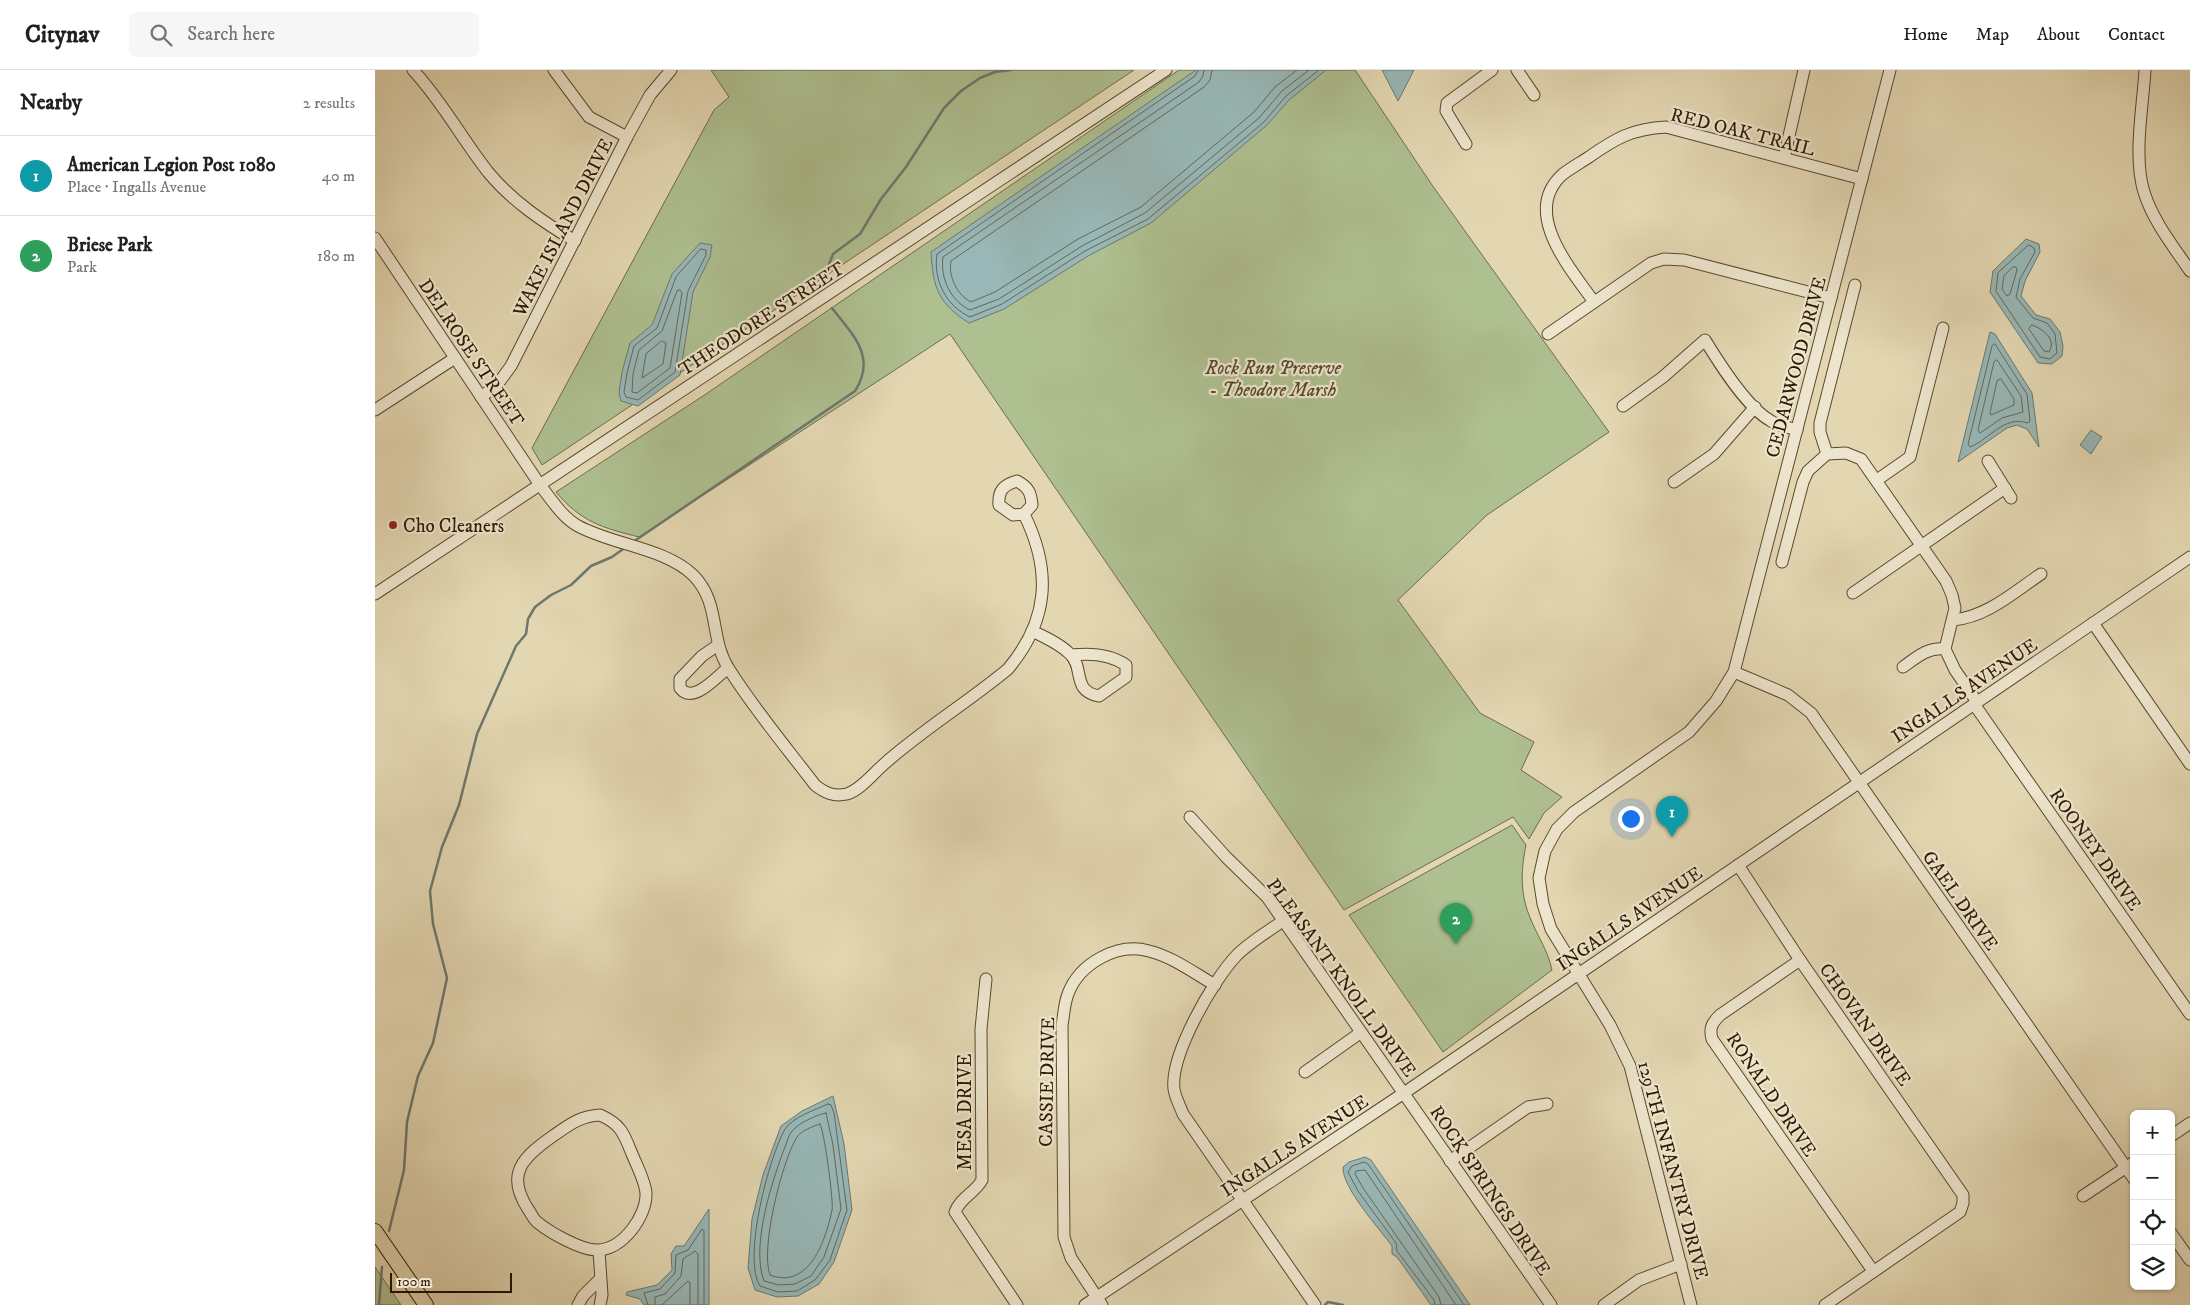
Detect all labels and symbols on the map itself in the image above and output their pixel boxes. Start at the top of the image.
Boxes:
street label: RED OAK TRAIL [1668,103,1817,162]
street label: WAKE ISLAND DRIVE [508,135,618,322]
street label: THEODORE STREET [675,257,849,381]
street label: CEDARWOOD DRIVE [1761,274,1832,460]
street label: DELROSE STREET [413,275,529,431]
park label: Rock Run Preserve - Theodore Marsh [1204,357,1341,402]
place label: Cho Cleaners [403,515,504,538]
marker: Cho Cleaners [387,519,399,531]
street label: INGALLS AVENUE [1888,634,2042,749]
street label: ROONEY DRIVE [2044,784,2146,916]
pin: 1 [1656,796,1688,837]
your location [1618,806,1644,832]
street label: GAEL DRIVE [1917,847,2003,955]
street label: INGALLS AVENUE [1553,862,1707,977]
street label: PLEASANT KNOLL DRIVE [1261,874,1421,1082]
pin: 2 [1440,903,1472,944]
street label: CHOVAN DRIVE [1814,959,1916,1091]
street label: CASSIE DRIVE [1035,1017,1060,1147]
street label: RONALD DRIVE [1721,1028,1821,1161]
street label: MESA DRIVE [954,1054,977,1170]
street label: 129TH INFANTRY DRIVE [1632,1059,1713,1282]
street label: INGALLS AVENUE [1217,1090,1373,1202]
street label: ROCK SPRINGS DRIVE [1424,1101,1555,1280]
scale bar [390,1270,513,1293]

